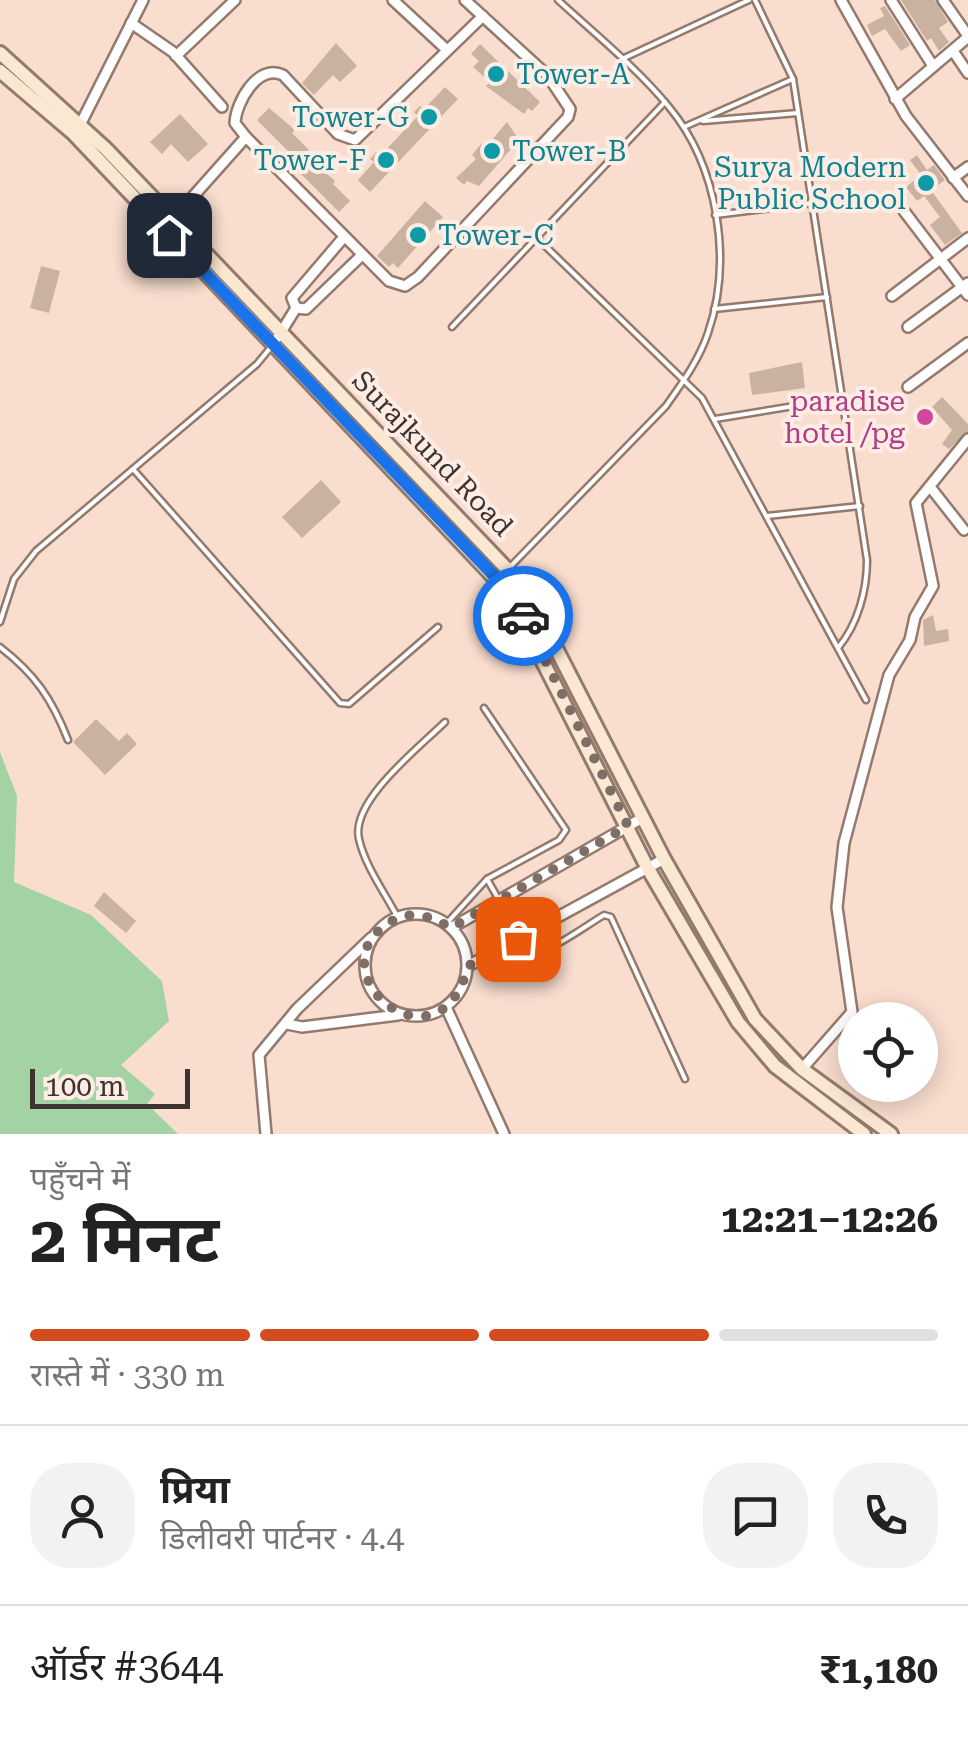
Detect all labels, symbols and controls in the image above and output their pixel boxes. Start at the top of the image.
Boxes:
place label: Tower-A [516,58,631,91]
marker: Tower-A [485,63,507,85]
place label: Tower-G [292,101,409,134]
marker: Tower-G [418,106,440,128]
place label: Tower-B [512,135,626,168]
marker: Tower-B [481,140,503,162]
place label: Tower-F [254,144,366,177]
marker: Tower-F [375,149,397,171]
place label: Surya Modern Public School [714,151,906,216]
marker: Surya Modern Public School [915,172,937,194]
pin [127,193,212,278]
icon: home [142,208,197,263]
place label: Tower-C [438,219,554,252]
marker: Tower-C [407,224,429,246]
street label: Surajkund Road [346,364,520,543]
place label: paradise hotel /pg [784,385,905,450]
marker: paradise hotel /pg [914,406,936,428]
courier [473,566,573,666]
icon: car [496,589,551,644]
pin [476,897,561,982]
icon: bag [491,912,546,967]
map controls [838,1002,938,1102]
button: locate [838,1002,938,1102]
scale bar [30,1064,190,1108]
text: 100 m [45,1070,125,1103]
text: पहुँचने में [30,1160,130,1198]
text: 12:21–12:26 [721,1197,938,1241]
text: 2 मिनट [30,1202,219,1278]
text: रास्ते में · 330 m [30,1356,225,1394]
button: person [30,1463,135,1568]
button: chat [703,1463,808,1568]
button: phone [833,1463,938,1568]
text: प्रिया [160,1468,230,1512]
text: डिलीवरी पार्टनर · 4.4 [160,1519,404,1557]
text: ऑर्डर #3644 [30,1645,223,1689]
text: ₹1,180 [819,1648,938,1692]

